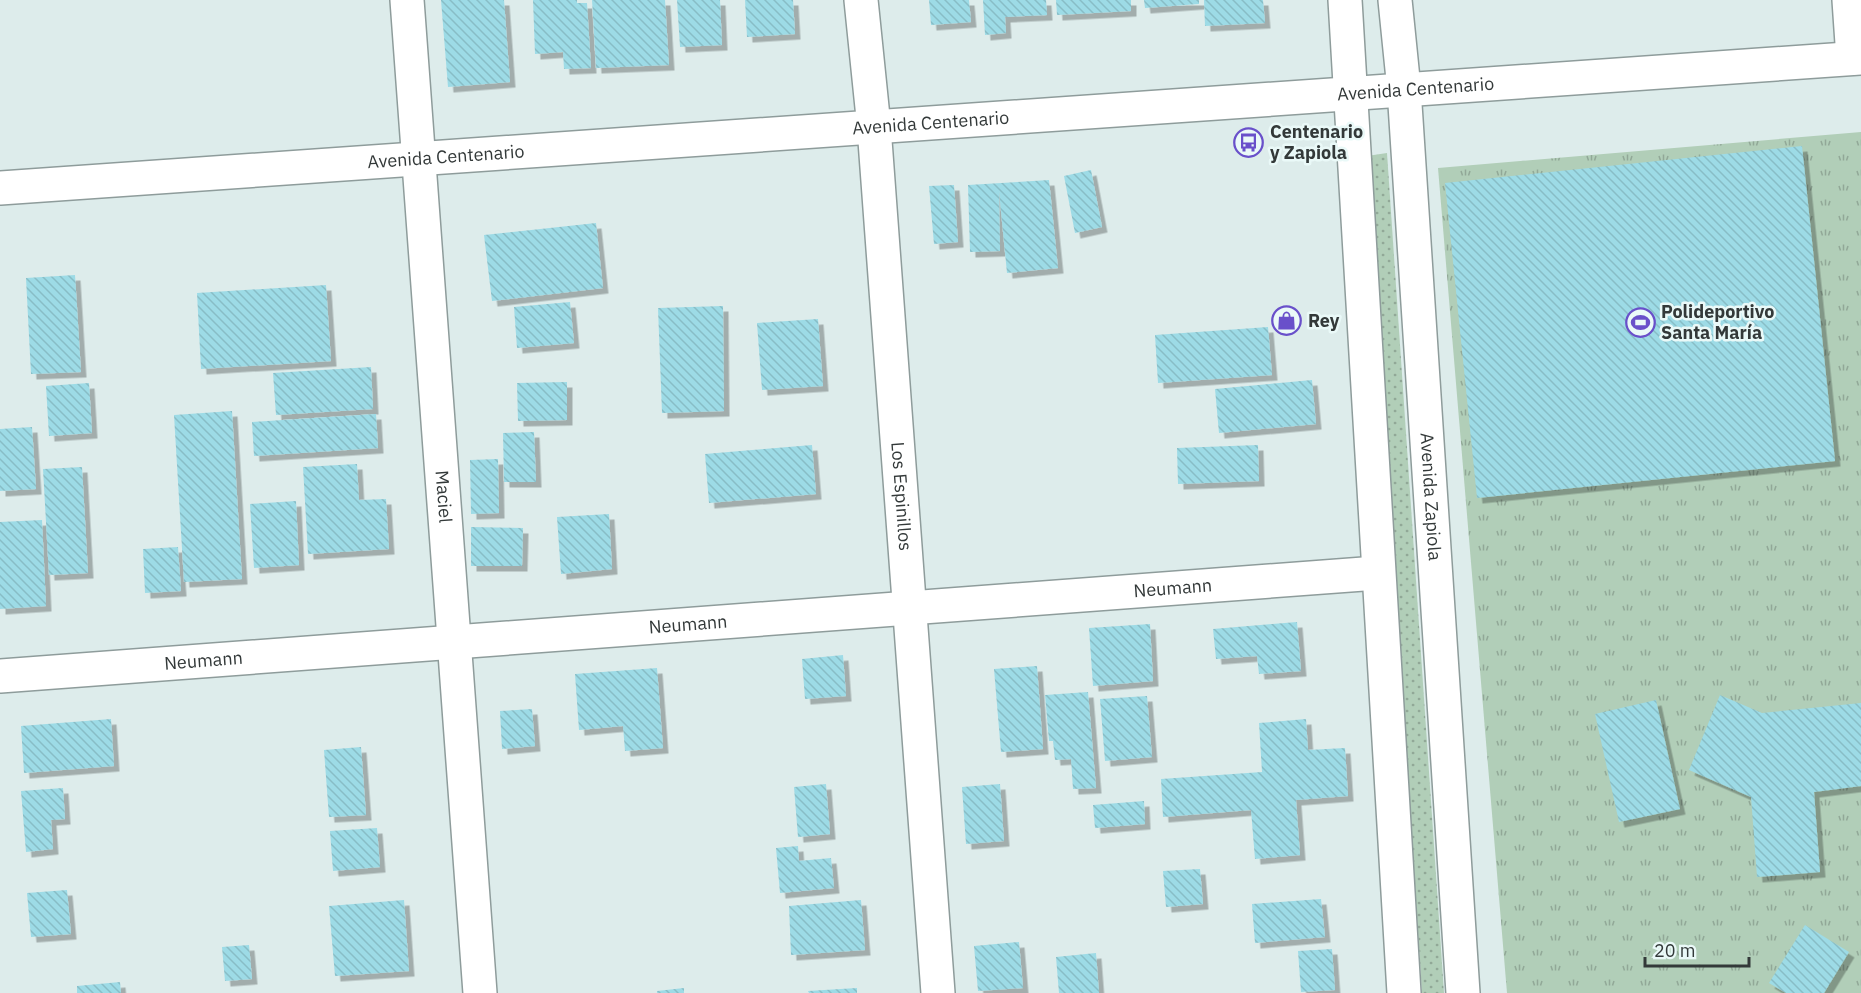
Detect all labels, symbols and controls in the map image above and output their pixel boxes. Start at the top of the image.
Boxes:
street label: Avenida Centenario [1336,72,1495,106]
street label: Avenida Centenario [851,106,1010,139]
place label: Centenario y Zapiola [1270,120,1363,164]
bus stop icon: Centenario y Zapiola [1233,126,1265,158]
street label: Avenida Centenario [367,139,525,173]
place label: Polideportivo Santa María [1661,300,1774,344]
shop icon: Rey [1271,305,1303,337]
sports icon: Polideportivo Santa María [1624,306,1656,338]
place label: Rey [1308,309,1340,332]
street label: Avenida Zapiola [1415,432,1447,562]
street label: Los Espinillos [886,441,917,552]
street label: Maciel [431,470,457,524]
street label: Neumann [1133,573,1213,602]
street label: Neumann [648,610,728,638]
street label: Neumann [163,646,243,675]
scale bar [1645,930,1748,968]
text: 20 m [1654,939,1696,962]

